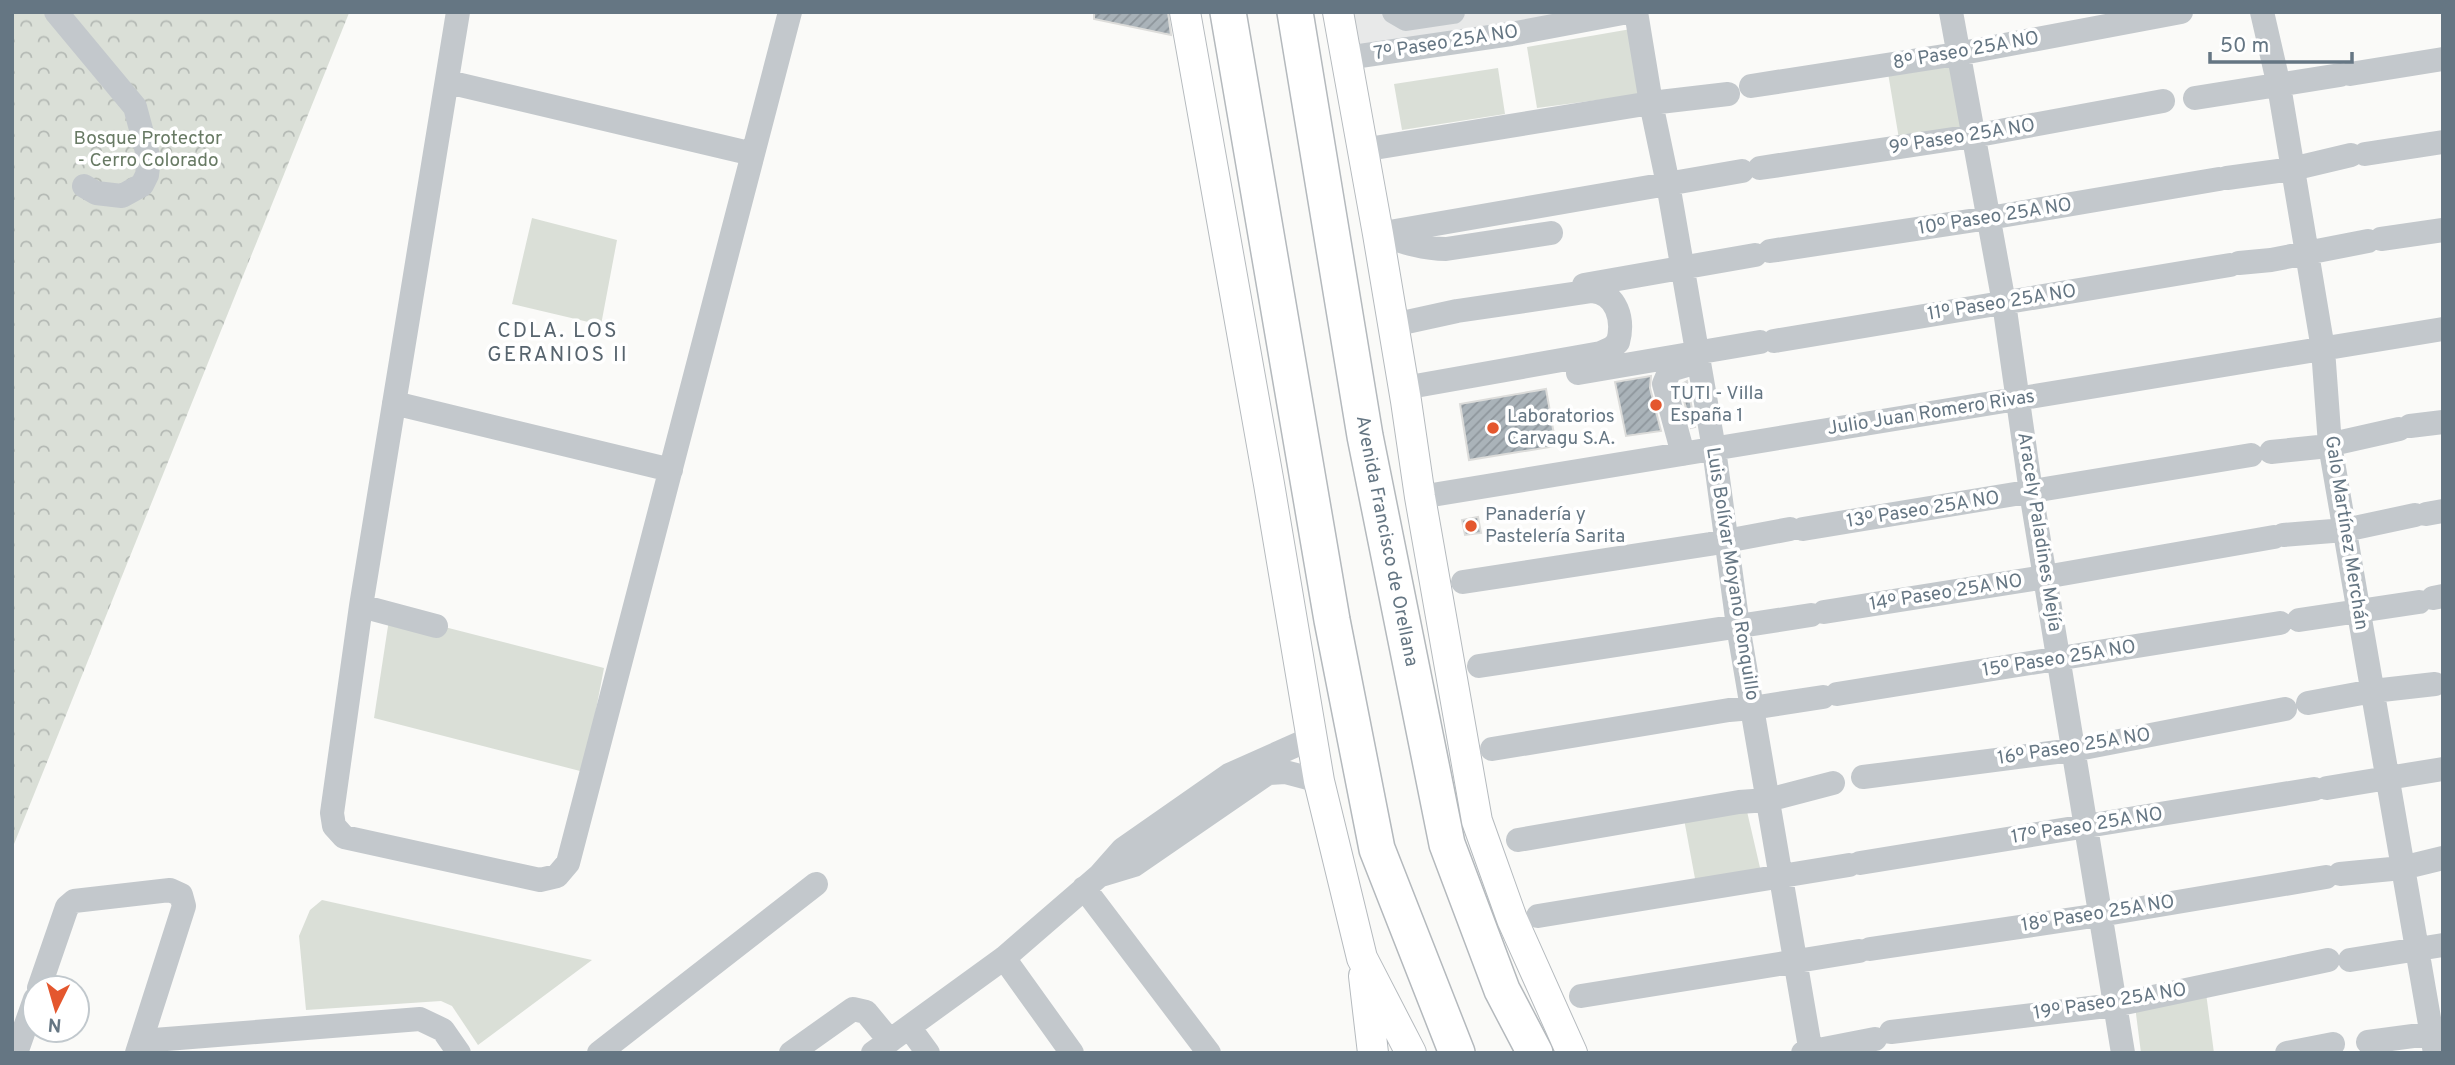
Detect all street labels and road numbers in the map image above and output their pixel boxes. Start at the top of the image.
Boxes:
street label: 7º Paseo 25A NO [1372,20,1520,66]
street label: 8º Paseo 25A NO [1891,26,2041,76]
street label: 9º Paseo 25A NO [1887,114,2037,160]
street label: 10º Paseo 25A NO [1916,193,2074,241]
street label: 11º Paseo 25A NO [1926,279,2078,327]
street label: Julio Juan Romero Rivas [1826,385,2036,441]
street label: Avenida Francisco de Orellana [1350,414,1423,669]
street label: Aracely Paladines Mejía [2011,431,2067,633]
street label: Galo Martínez Merchán [2319,434,2373,632]
street label: Luis Bolívar Moyano Ronquillo [1700,446,1764,702]
street label: 13º Paseo 25A NO [1845,486,2001,534]
street label: 14º Paseo 25A NO [1868,569,2024,617]
street label: 15º Paseo 25A NO [1981,635,2137,683]
street label: 16º Paseo 25A NO [1996,723,2152,771]
street label: 17º Paseo 25A NO [2010,802,2164,850]
street label: 18º Paseo 25A NO [2020,890,2176,938]
street label: 19º Paseo 25A NO [2032,978,2188,1026]

